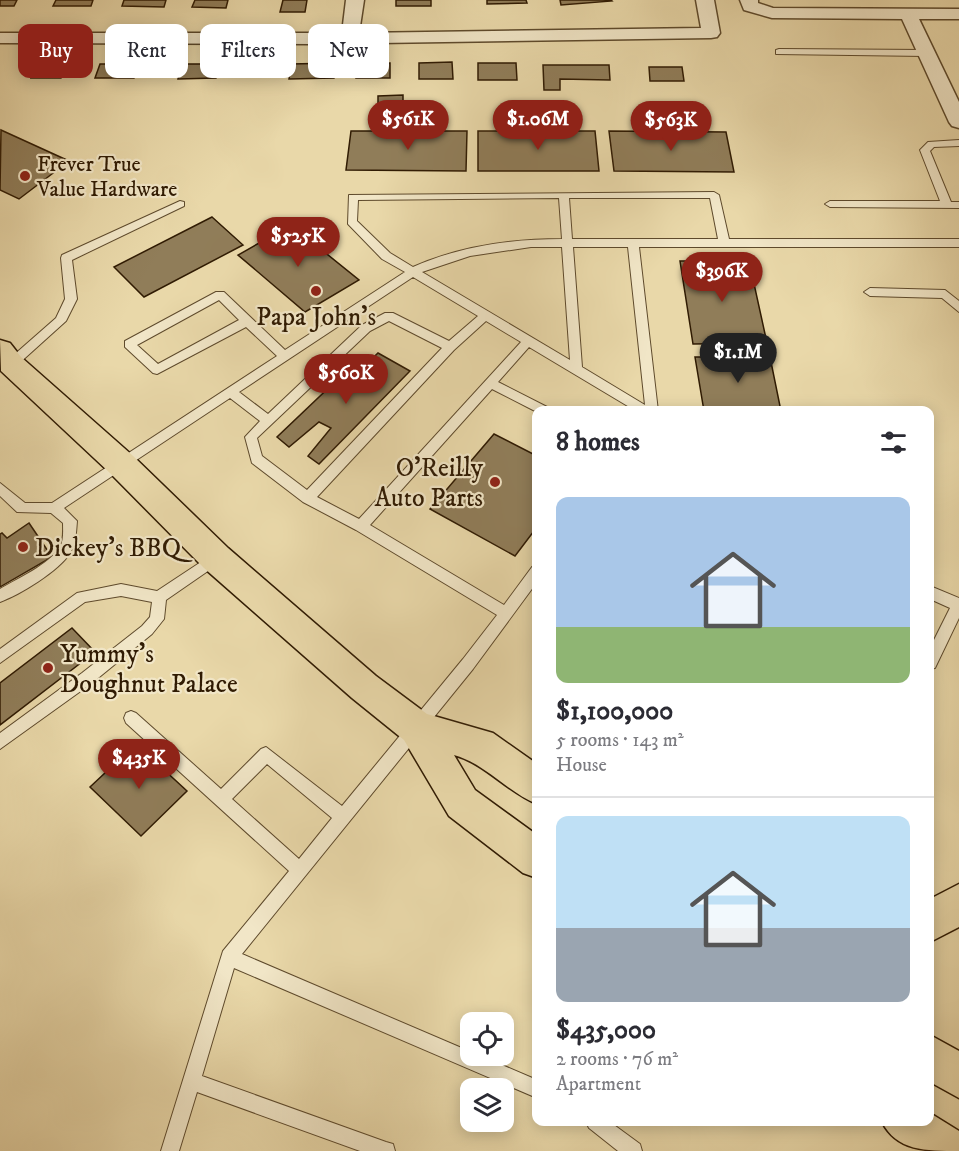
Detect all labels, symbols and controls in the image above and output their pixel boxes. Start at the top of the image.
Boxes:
chip: Buy [18,24,93,78]
chip: Rent [105,24,188,78]
chip: Filters [200,24,296,78]
chip: New [308,24,389,78]
pin: $561K [366,100,450,151]
pin: $1.06M [489,100,587,151]
pin: $563K [629,101,713,152]
text: $561K [382,107,434,132]
text: $1.06M [507,107,569,132]
text: $563K [645,108,697,133]
place label: Frever True Value Hardware [36,151,177,203]
marker: Frever True Value Hardware [18,169,32,183]
pin: $525K [256,217,340,268]
text: $525K [271,224,325,249]
pin: $396K [680,252,764,303]
text: $396K [696,259,748,284]
marker: Papa John's [309,284,323,298]
place label: Papa John's [256,301,376,334]
pin: $1.1M [696,333,780,384]
text: $1.1M [714,340,762,365]
pin: $560K [304,354,388,405]
text: $560K [318,361,374,386]
text: 8 homes [556,426,640,459]
icon: filters [877,426,910,459]
place label: O'Reilly Auto Parts [375,452,484,515]
marker: O'Reilly Auto Parts [488,475,502,489]
place label: Dickey's BBQ [35,532,193,565]
icon: home [679,536,787,644]
marker: Dickey's BBQ [16,540,30,554]
place label: Yummy's Doughnut Palace [60,638,238,701]
marker: Yummy's Doughnut Palace [41,661,55,675]
text: $1,100,000 [556,695,673,728]
text: 5 rooms · 143 m² [556,728,684,753]
pin: $435K [97,739,181,790]
text: $435K [112,746,166,771]
text: House [556,753,607,778]
icon: home [679,855,787,963]
map controls [460,1012,514,1132]
button: locate [460,1012,514,1066]
text: $435,000 [556,1014,656,1047]
text: 2 rooms · 76 m² [556,1047,678,1072]
text: Apartment [556,1072,641,1097]
button: layers [460,1078,514,1132]

